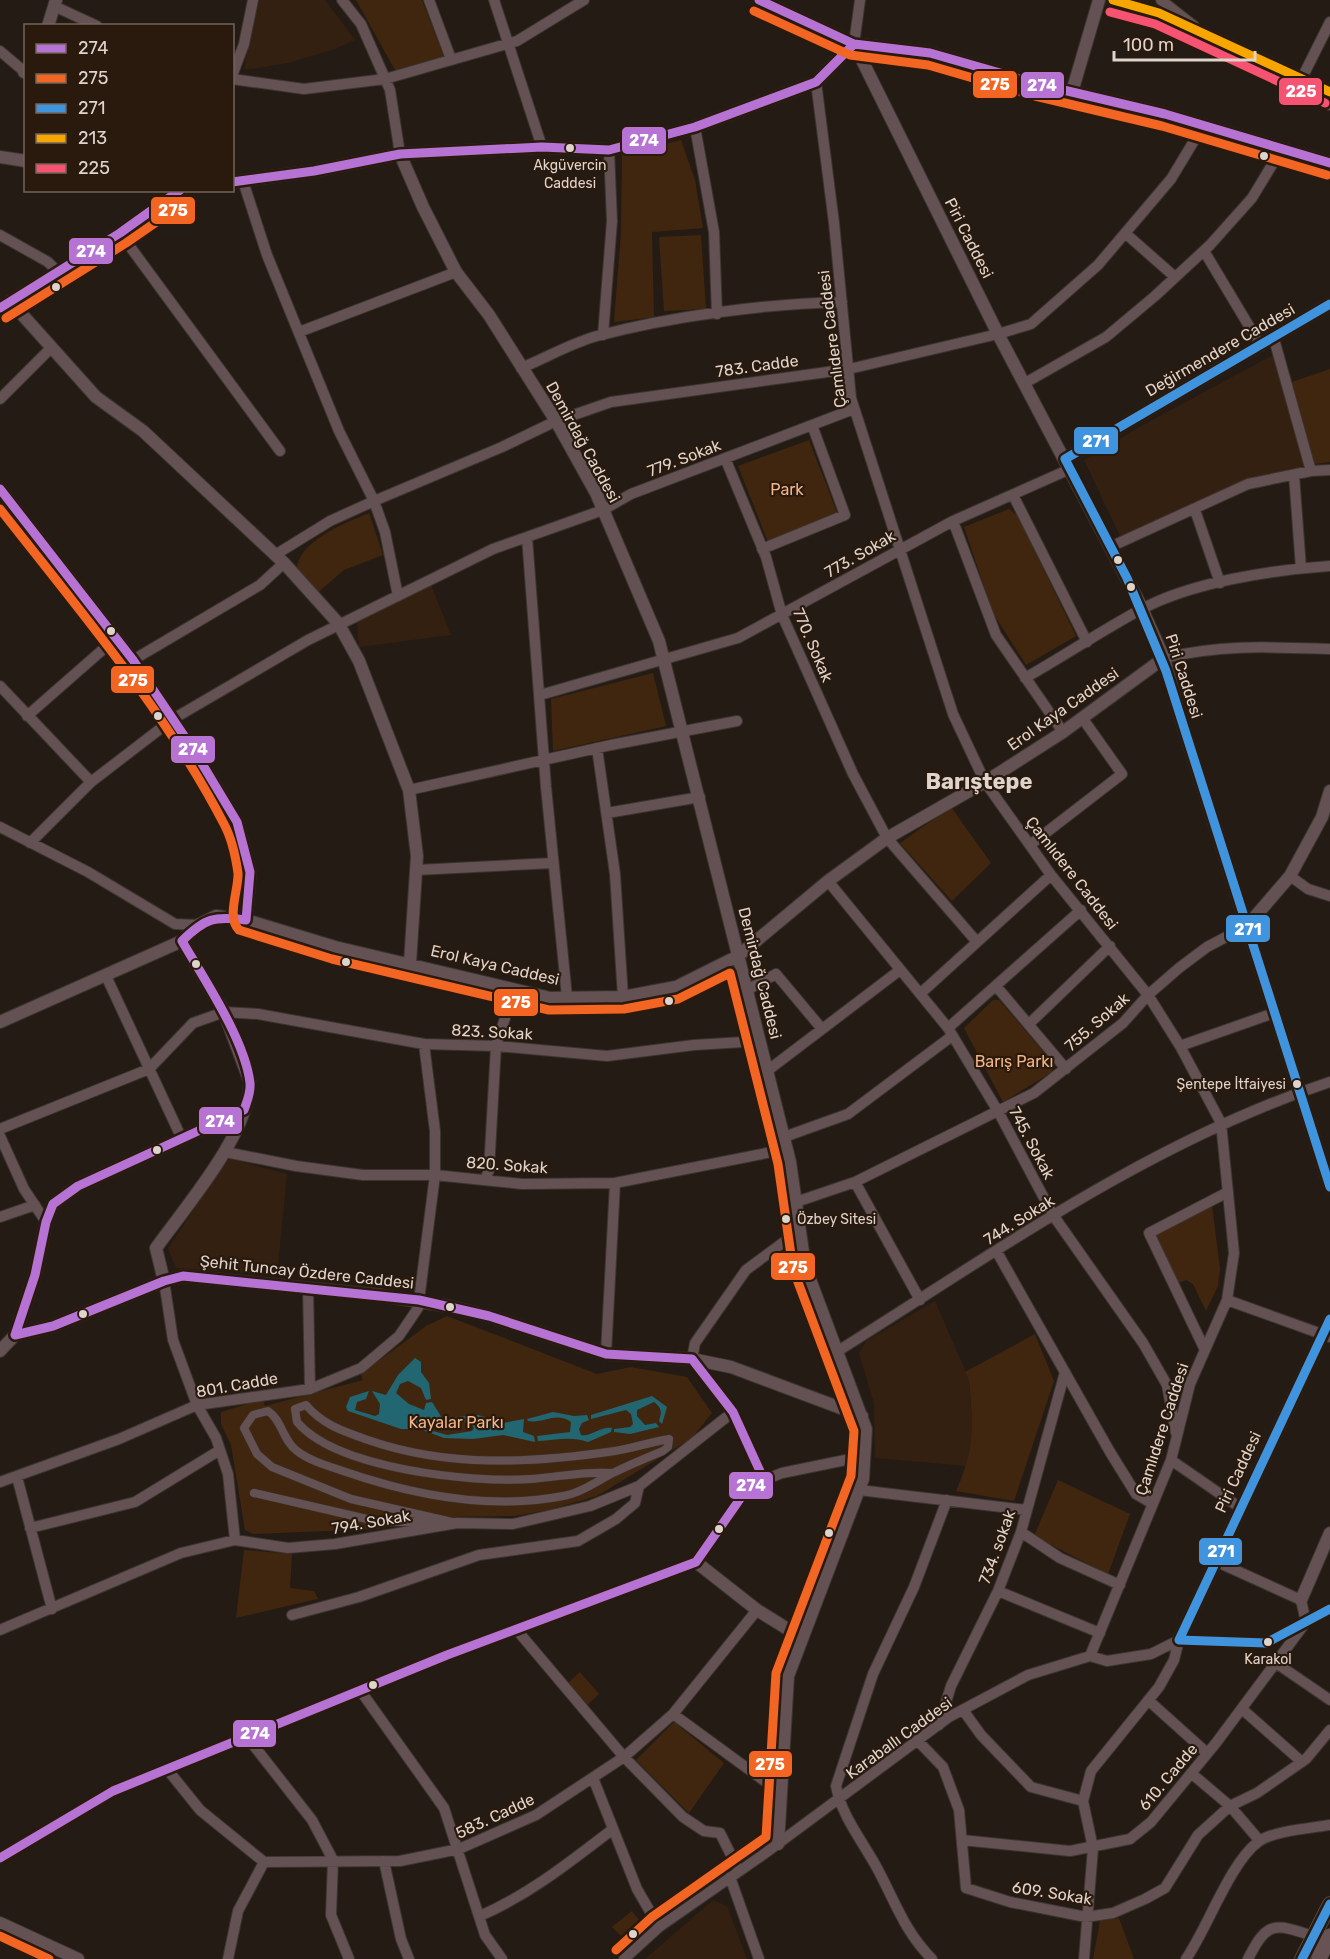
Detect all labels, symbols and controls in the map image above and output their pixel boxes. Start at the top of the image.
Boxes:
legend [24,24,234,192]
scale bar [1114,24,1255,62]
text: 100 m [1123,34,1174,56]
text: 274 [78,37,108,59]
text: 275 [78,67,109,89]
line badge: 275 [972,70,1018,99]
line badge: 274 [1020,71,1065,99]
text: 275 [980,75,1010,94]
text: 274 [1027,76,1057,95]
line badge: 225 [1278,77,1323,106]
text: 225 [1285,82,1317,101]
text: 271 [78,97,106,119]
line badge: 274 [621,126,667,155]
text: 213 [78,127,107,149]
text: 274 [629,131,659,150]
marker: Akgüvercin Caddesi [564,142,576,154]
unlabelled marker [1258,150,1270,162]
text: 225 [78,157,110,179]
place label: Akgüvercin Caddesi [533,157,607,192]
street label: Piri Caddesi [941,195,997,281]
line badge: 275 [150,196,196,225]
text: 275 [158,201,188,220]
line badge: 274 [68,237,114,265]
text: 274 [76,242,106,261]
street label: Çamlıdere Caddesi [814,269,850,409]
unlabelled marker [50,281,62,293]
street label: Değirmendere Caddesi [1142,299,1298,401]
street label: 783. Cadde [714,351,800,381]
street label: Demirdağ Caddesi [542,378,624,506]
line badge: 271 [1073,426,1119,455]
text: 271 [1082,432,1110,451]
street label: 779. Sokak [645,435,724,481]
park label: Park [770,480,804,499]
street label: 773. Sokak [821,526,899,582]
unlabelled marker [1112,554,1124,566]
unlabelled marker [1125,581,1137,593]
street label: 770. Sokak [789,605,837,686]
unlabelled marker [105,625,117,637]
street label: Piri Caddesi [1161,631,1207,721]
street label: Erol Kaya Caddesi [1004,663,1122,755]
line badge: 275 [110,665,155,694]
text: 275 [118,671,148,690]
unlabelled marker [152,710,164,722]
line badge: 274 [170,735,216,764]
text: 274 [178,740,208,759]
district label: Barıştepe [925,768,1033,795]
street label: Çamlıdere Caddesi [1022,813,1122,933]
street label: Demirdağ Caddesi [734,905,786,1041]
line badge: 271 [1225,914,1271,943]
text: 271 [1234,920,1262,939]
street label: Erol Kaya Caddesi [429,941,561,989]
unlabelled marker [340,956,352,968]
unlabelled marker [190,958,202,970]
line badge: 275 [493,988,539,1017]
street label: 755. Sokak [1061,988,1134,1055]
text: 275 [501,993,531,1012]
unlabelled marker [663,995,675,1007]
street label: 823. Sokak [451,1020,534,1044]
park label: Barış Parkı [975,1052,1053,1071]
place label: Şentepe İtfaiyesi [1177,1076,1286,1093]
marker: Şentepe İtfaiyesi [1291,1078,1303,1090]
street label: 745. Sokak [1005,1104,1059,1183]
line badge: 274 [198,1106,243,1135]
text: 274 [205,1112,235,1131]
unlabelled marker [151,1144,163,1156]
street label: 820. Sokak [466,1153,549,1177]
street label: 744. Sokak [980,1190,1058,1249]
place label: Özbey Sitesi [797,1211,876,1228]
marker: Özbey Sitesi [780,1213,792,1225]
street label: Şehit Tuncay Özdere Caddesi [199,1251,415,1293]
line badge: 275 [770,1252,816,1281]
text: 275 [778,1258,808,1277]
unlabelled marker [444,1301,456,1313]
unlabelled marker [77,1308,89,1320]
street label: Çamlıdere Caddesi [1132,1360,1192,1498]
street label: 801. Cadde [195,1368,279,1402]
park label: Kayalar Parkı [408,1413,504,1432]
street label: Piri Caddesi [1211,1428,1265,1516]
line badge: 274 [728,1471,774,1500]
text: 274 [736,1476,766,1495]
street label: 794. Sokak [330,1506,412,1538]
street label: 734. sokak [975,1506,1020,1587]
unlabelled marker [713,1523,725,1535]
unlabelled marker [823,1527,835,1539]
line badge: 271 [1198,1537,1243,1566]
text: 271 [1207,1542,1235,1561]
marker: Karakol [1262,1636,1274,1648]
place label: Karakol [1244,1651,1292,1668]
unlabelled marker [367,1679,379,1691]
street label: Karaballı Caddesi [842,1693,956,1783]
line badge: 274 [232,1719,277,1748]
text: 274 [240,1724,270,1743]
street label: 610. Cadde [1135,1740,1201,1814]
line badge: 275 [748,1750,793,1778]
text: 275 [755,1755,785,1774]
street label: 583. Cadde [453,1789,537,1843]
street label: 609. Sokak [1011,1877,1094,1909]
unlabelled marker [627,1928,639,1940]

